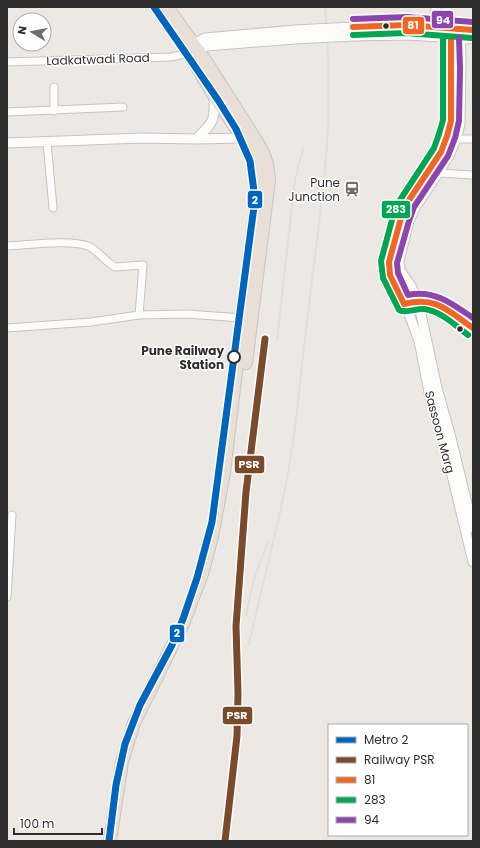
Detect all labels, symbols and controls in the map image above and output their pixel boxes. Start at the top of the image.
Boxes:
line badge: 94 [431,10,454,29]
north arrow [12,12,52,52]
text: 94 [436,12,451,28]
line badge: 81 [402,16,425,35]
text: 81 [407,17,419,33]
unlabelled marker [381,21,391,31]
text: N [14,25,31,36]
street label: Ladkatwadi Road [46,49,150,69]
place label: Pune Junction [288,174,340,205]
station icon: Pune Junction [343,180,361,198]
line badge: 2 [247,190,263,209]
text: 2 [252,192,258,208]
line badge: 283 [381,200,411,219]
text: 283 [386,201,406,217]
unlabelled marker [455,324,465,334]
place label: Pune Railway Station [141,342,224,373]
marker: Pune Railway Station [227,350,241,364]
street label: Sassoon Marg [421,389,459,475]
line badge: PSR [234,455,265,474]
text: PSR [239,456,259,472]
line badge: 2 [169,624,185,643]
text: 2 [174,625,180,641]
line badge: PSR [222,706,253,725]
text: PSR [227,707,247,723]
legend [328,724,468,836]
text: Metro 2 [364,731,409,748]
text: Railway PSR [364,751,435,768]
text: 81 [364,771,375,788]
text: 283 [364,791,386,808]
scale bar [14,810,102,836]
text: 94 [364,811,380,828]
text: 100 m [20,815,54,832]

